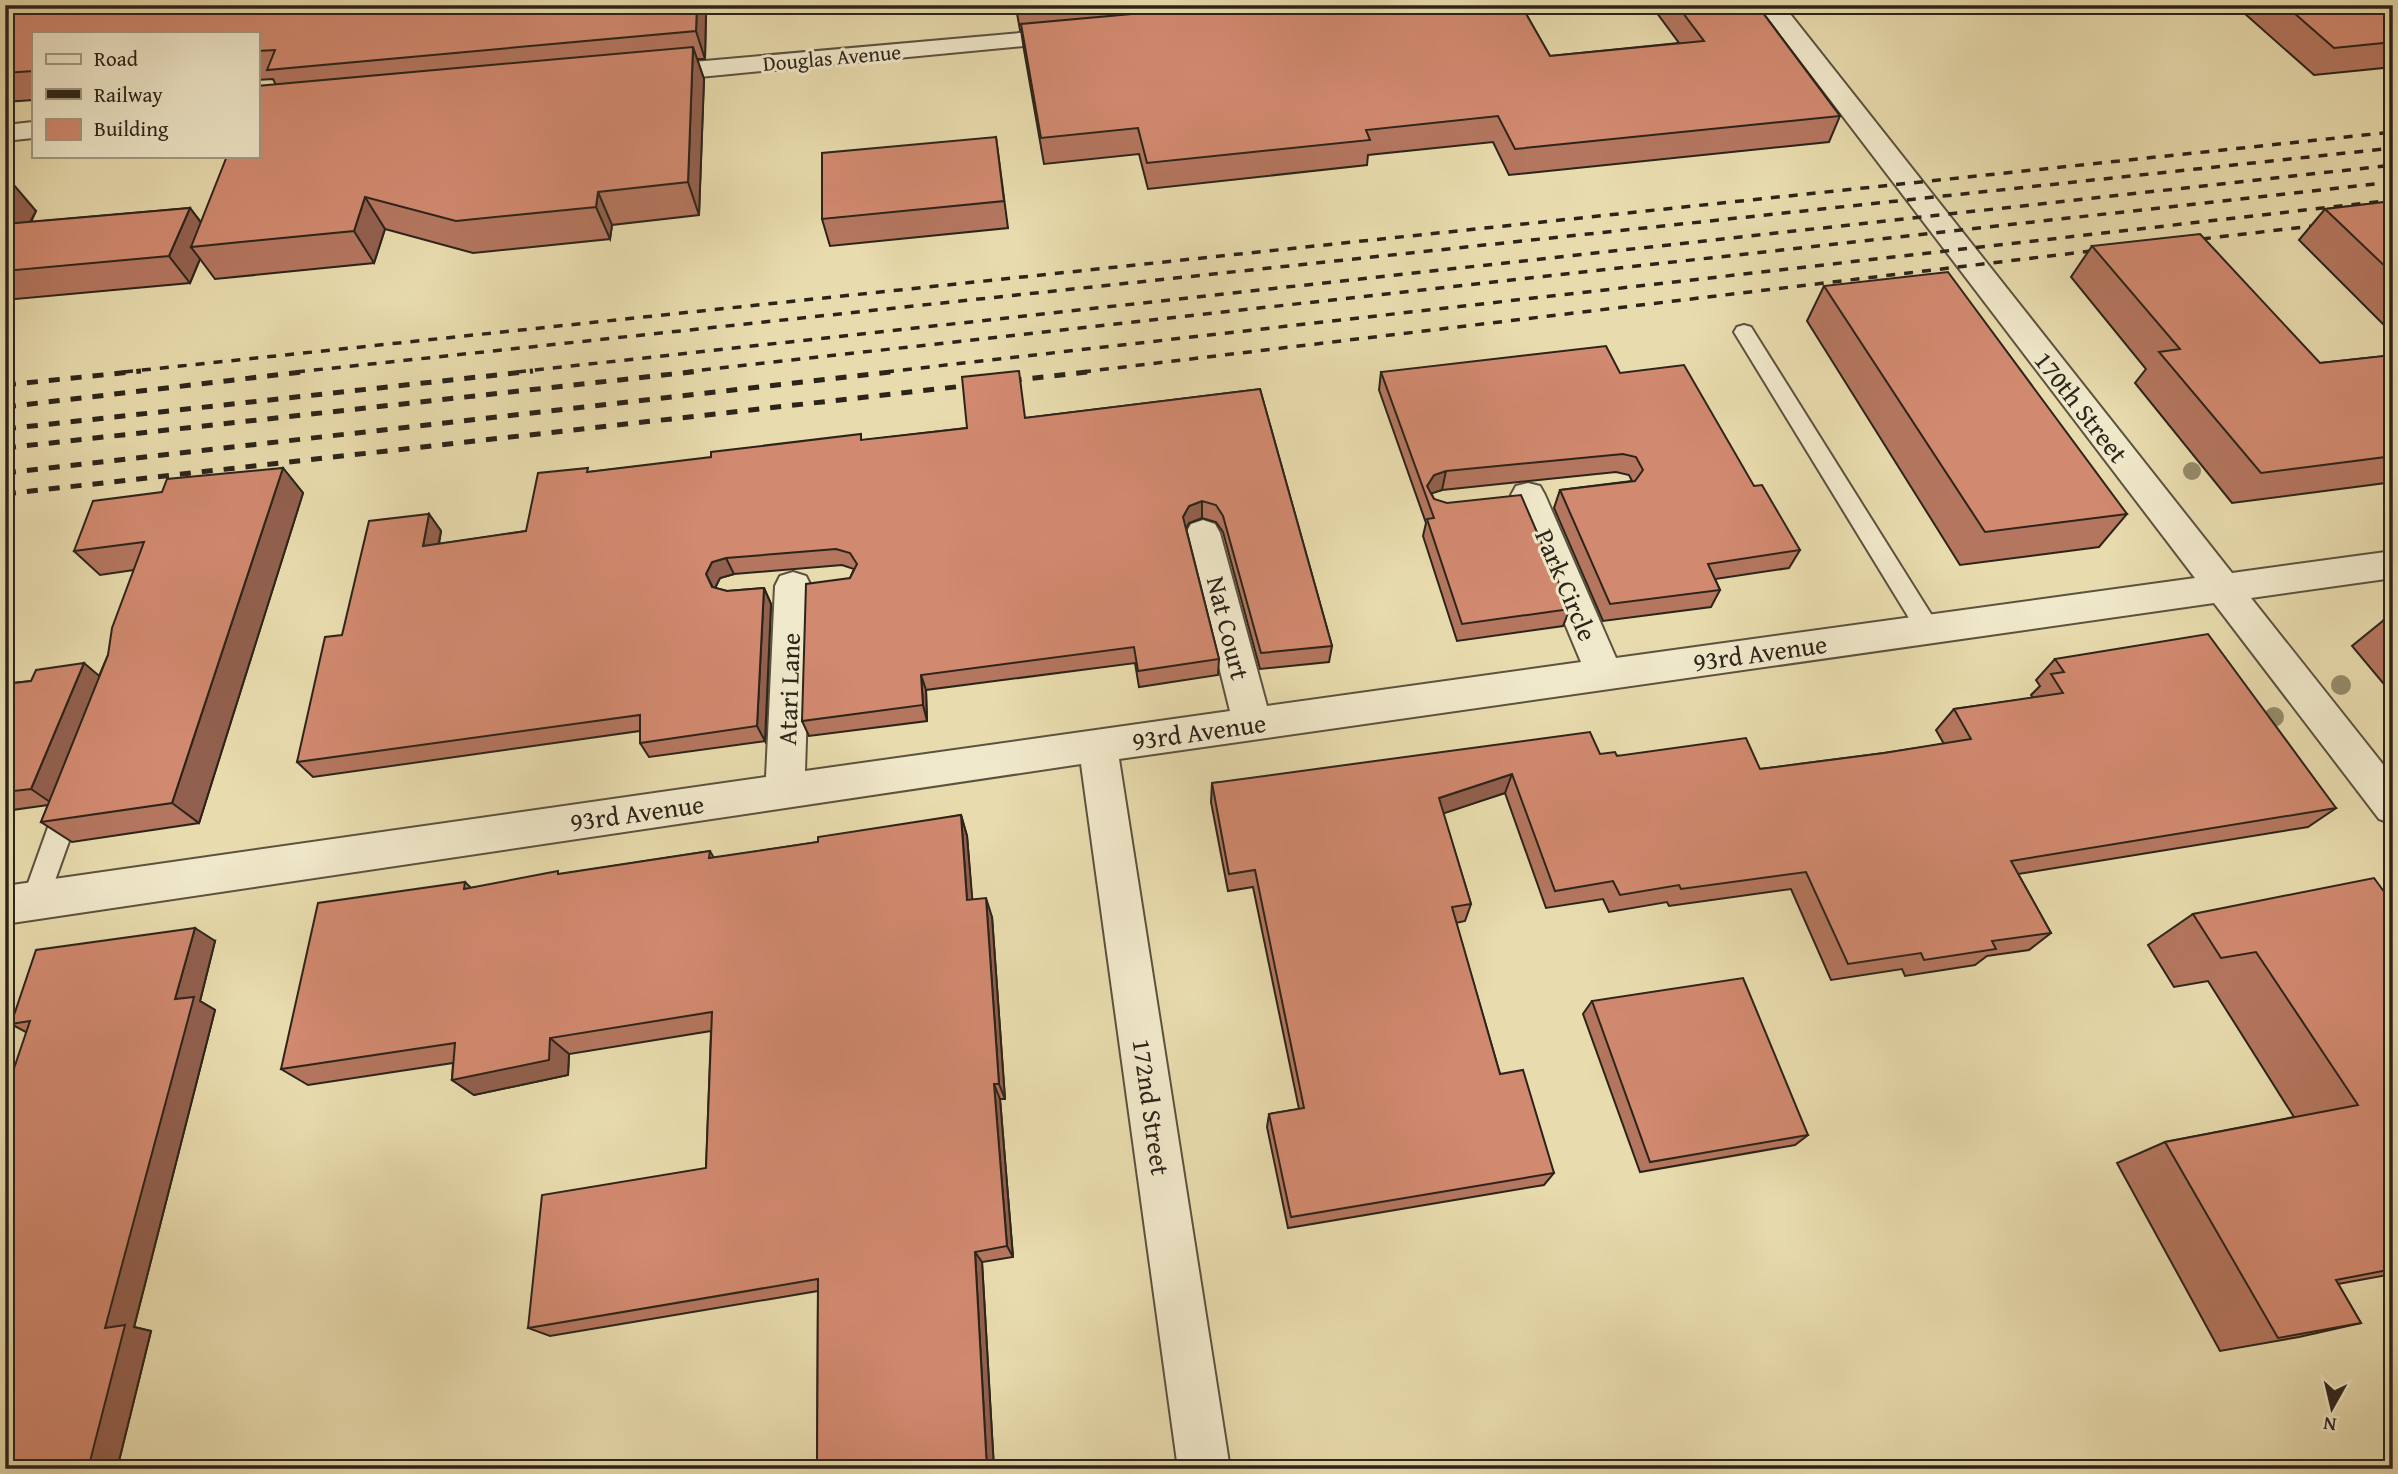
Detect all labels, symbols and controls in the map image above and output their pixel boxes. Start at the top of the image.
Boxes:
legend [32,32,259,158]
street label: Douglas Avenue [762,36,902,79]
text: Road [94,43,139,74]
text: Railway [94,79,163,110]
text: Building [94,113,169,144]
street label: 170th Street [2025,342,2138,471]
street label: Park Circle [1525,523,1608,647]
street label: Nat Court [1197,572,1260,684]
street label: 93rd Avenue [1690,624,1829,681]
street label: Atari Lane [767,632,810,746]
street label: 93rd Avenue [1129,703,1268,760]
street label: 93rd Avenue [567,784,706,841]
street label: 172nd Street [1123,1036,1180,1178]
north arrow [2296,1372,2366,1442]
text: N [2321,1410,2338,1440]

